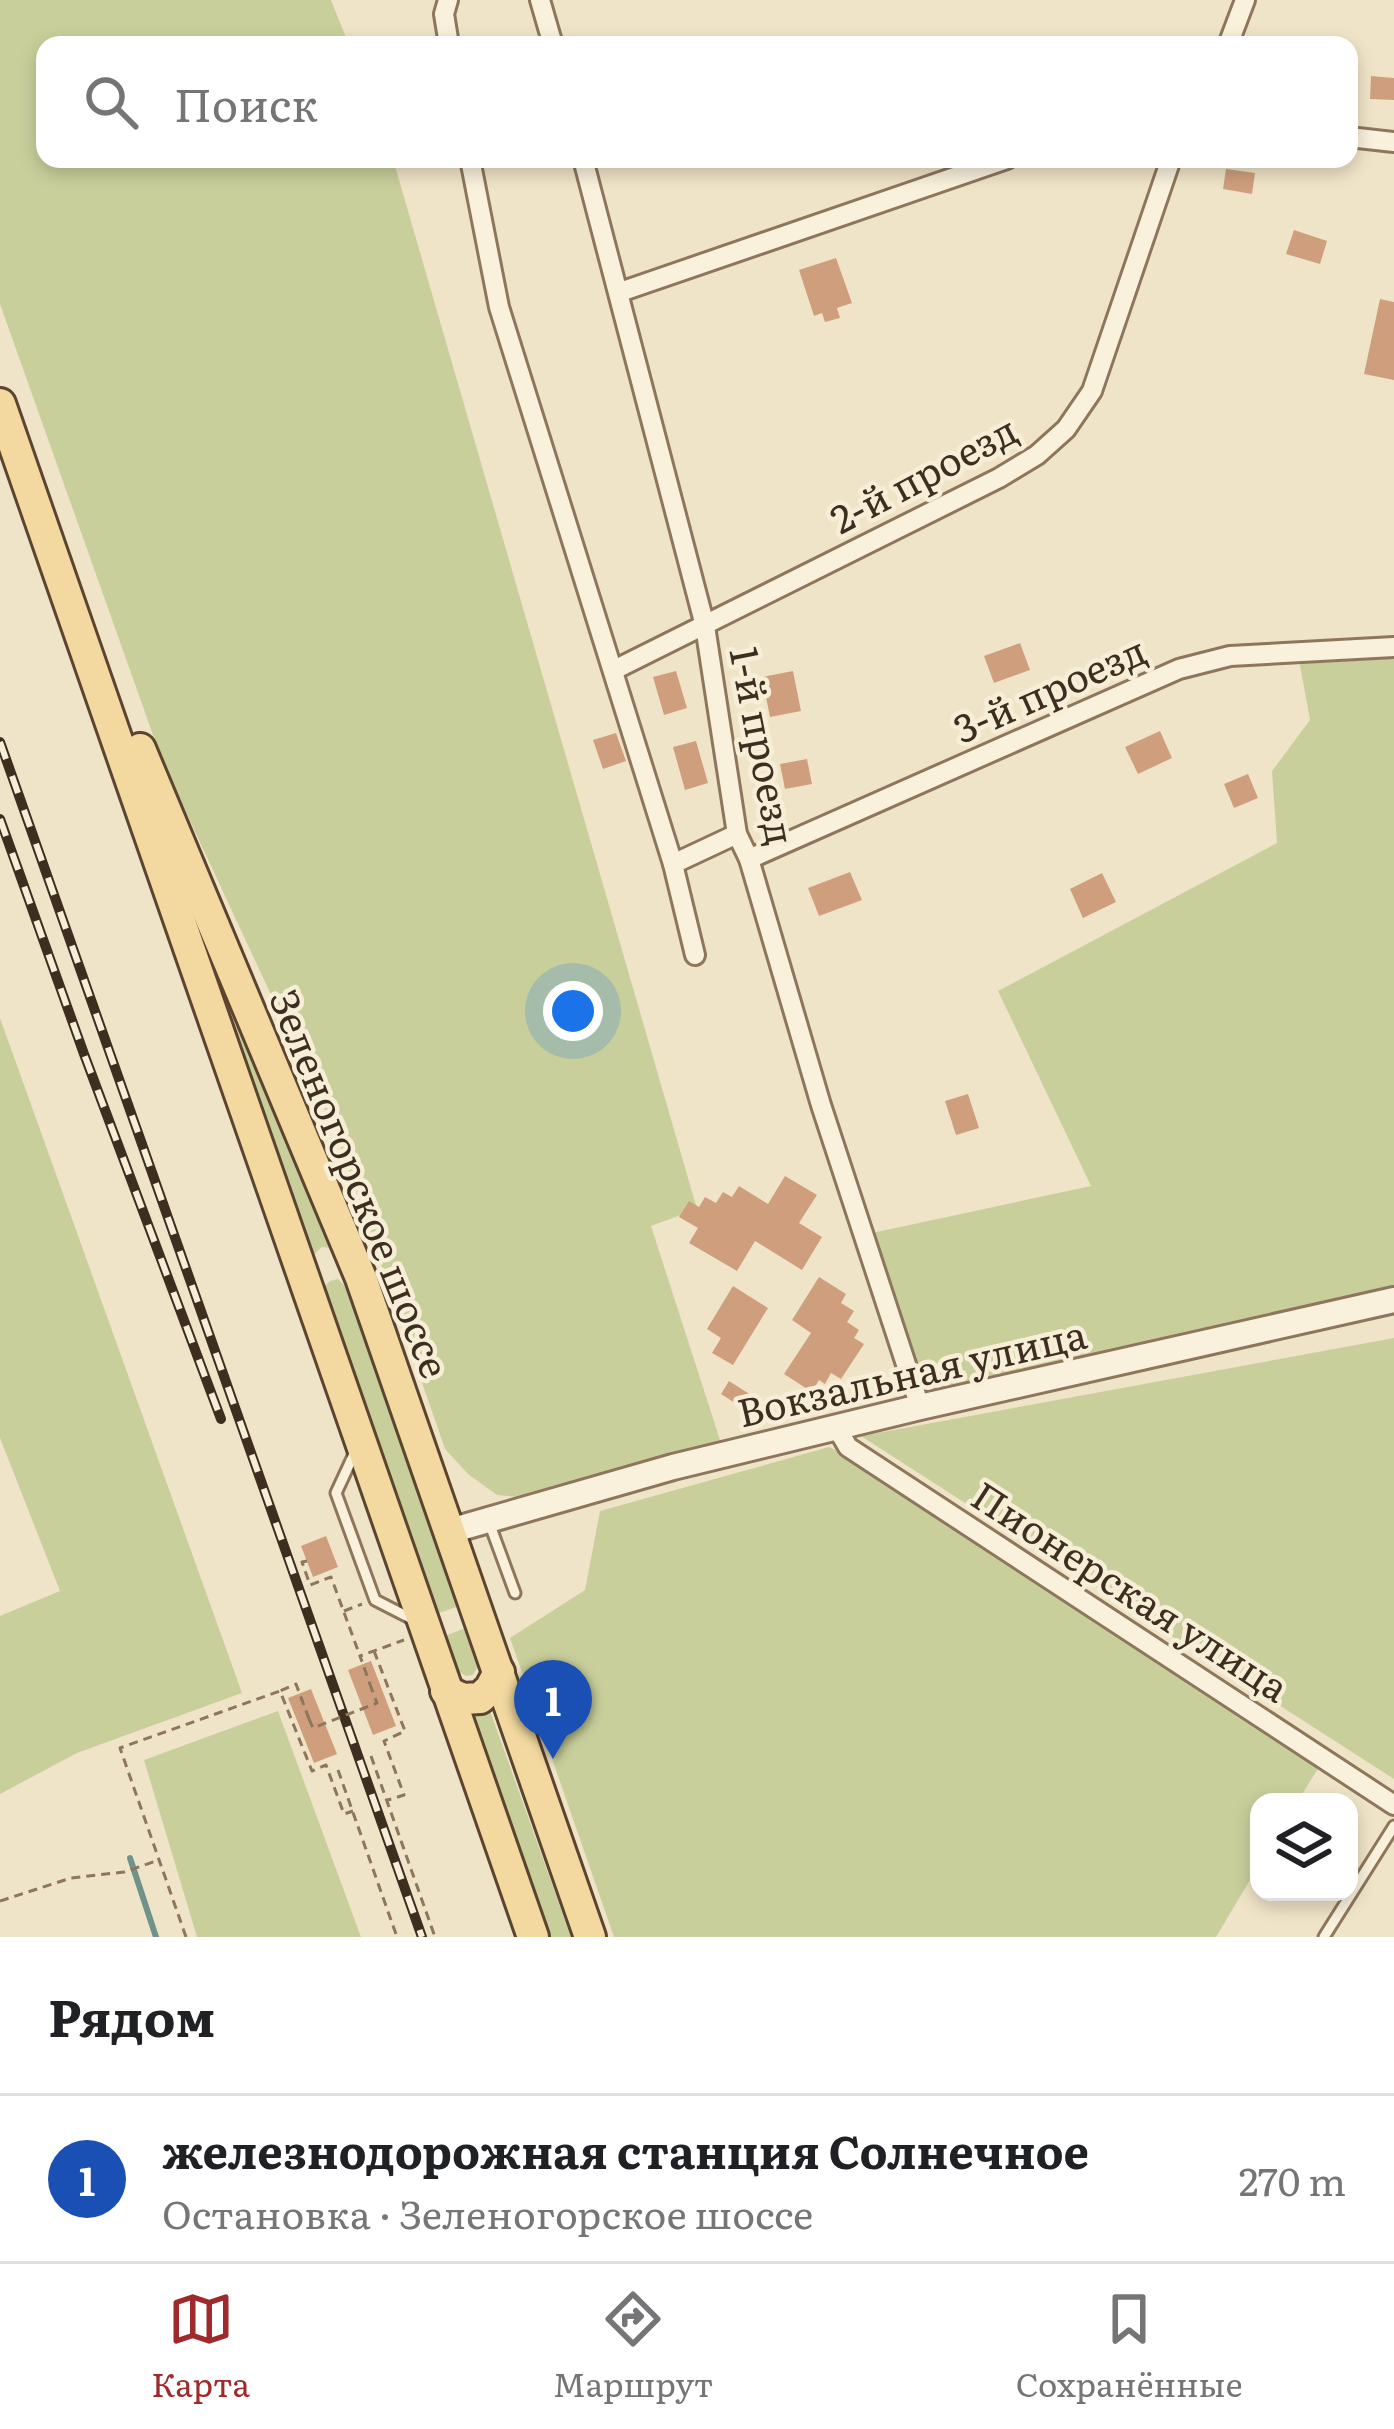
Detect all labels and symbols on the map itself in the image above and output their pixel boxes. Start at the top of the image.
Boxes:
street label: 2-й проезд [819,399,1026,546]
street label: 3-й проезд [943,619,1155,756]
street label: 1-й проезд [717,642,813,849]
street label: Зеленогорское шоссе [257,980,466,1386]
your location [543,981,603,1041]
street label: Вокзальная улица [731,1303,1092,1439]
street label: Пионерская улица [962,1465,1302,1714]
pin: 1 [514,1660,592,1759]

